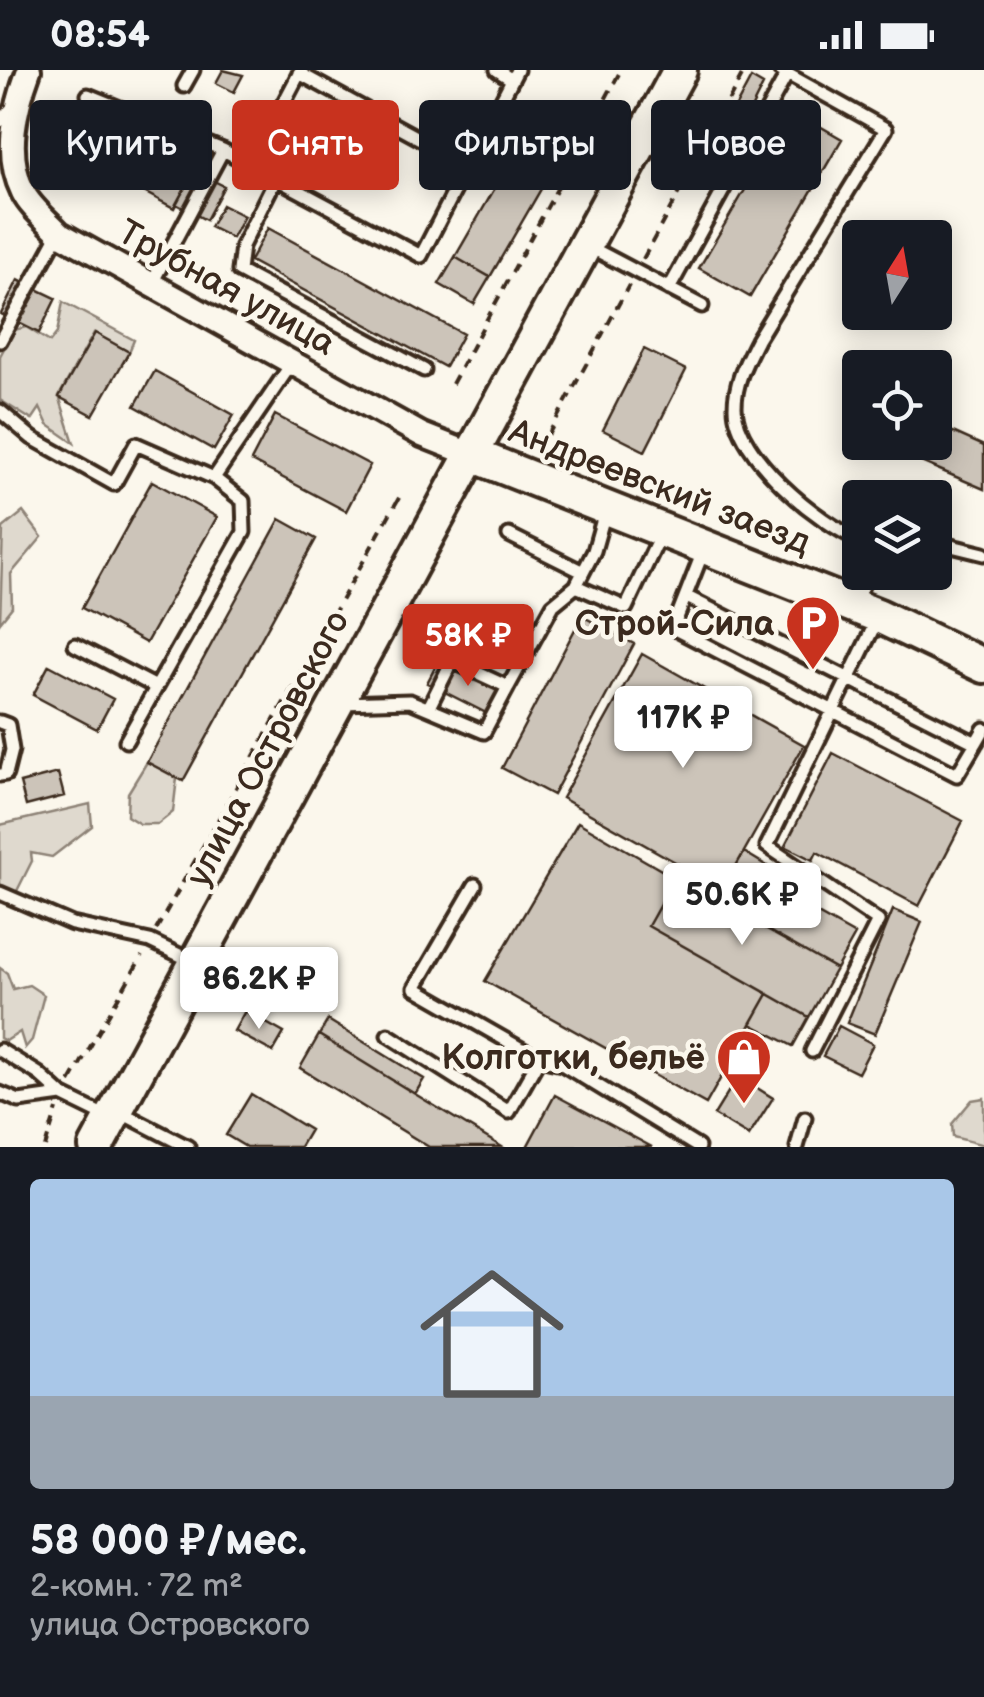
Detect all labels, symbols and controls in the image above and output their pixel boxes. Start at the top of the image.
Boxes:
text: 08:54 [50,13,150,58]
chip: Купить [30,100,212,190]
chip: Снять [232,100,399,190]
chip: Фильтры [419,100,631,190]
chip: Новое [651,100,821,190]
street label: Трубная улица [110,211,343,366]
north arrow [842,220,952,330]
map controls [842,220,952,590]
button: locate [842,350,952,460]
street label: Андреевский заезд [502,410,816,565]
button: layers [842,480,952,590]
parking icon: Строй-Сила [783,593,843,672]
place label: Строй-Сила [575,603,775,646]
street label: улица Островского [178,604,359,894]
pin: 58K ₽ [398,604,538,689]
text: 58K ₽ [425,617,511,656]
pin: 117K ₽ [602,686,764,771]
text: 117K ₽ [636,699,730,738]
pin: 50.6K ₽ [650,863,834,948]
text: 50.6K ₽ [685,876,799,915]
pin: 86.2K ₽ [167,947,351,1032]
text: 86.2K ₽ [202,960,316,999]
shop icon: Колготки, бельё [714,1027,774,1106]
place label: Колготки, бельё [442,1037,705,1080]
icon: home [402,1244,582,1424]
text: 58 000 ₽/мес. [30,1516,307,1567]
text: 2-комн. · 72 m² [30,1567,243,1606]
text: улица Островского [30,1606,310,1645]

